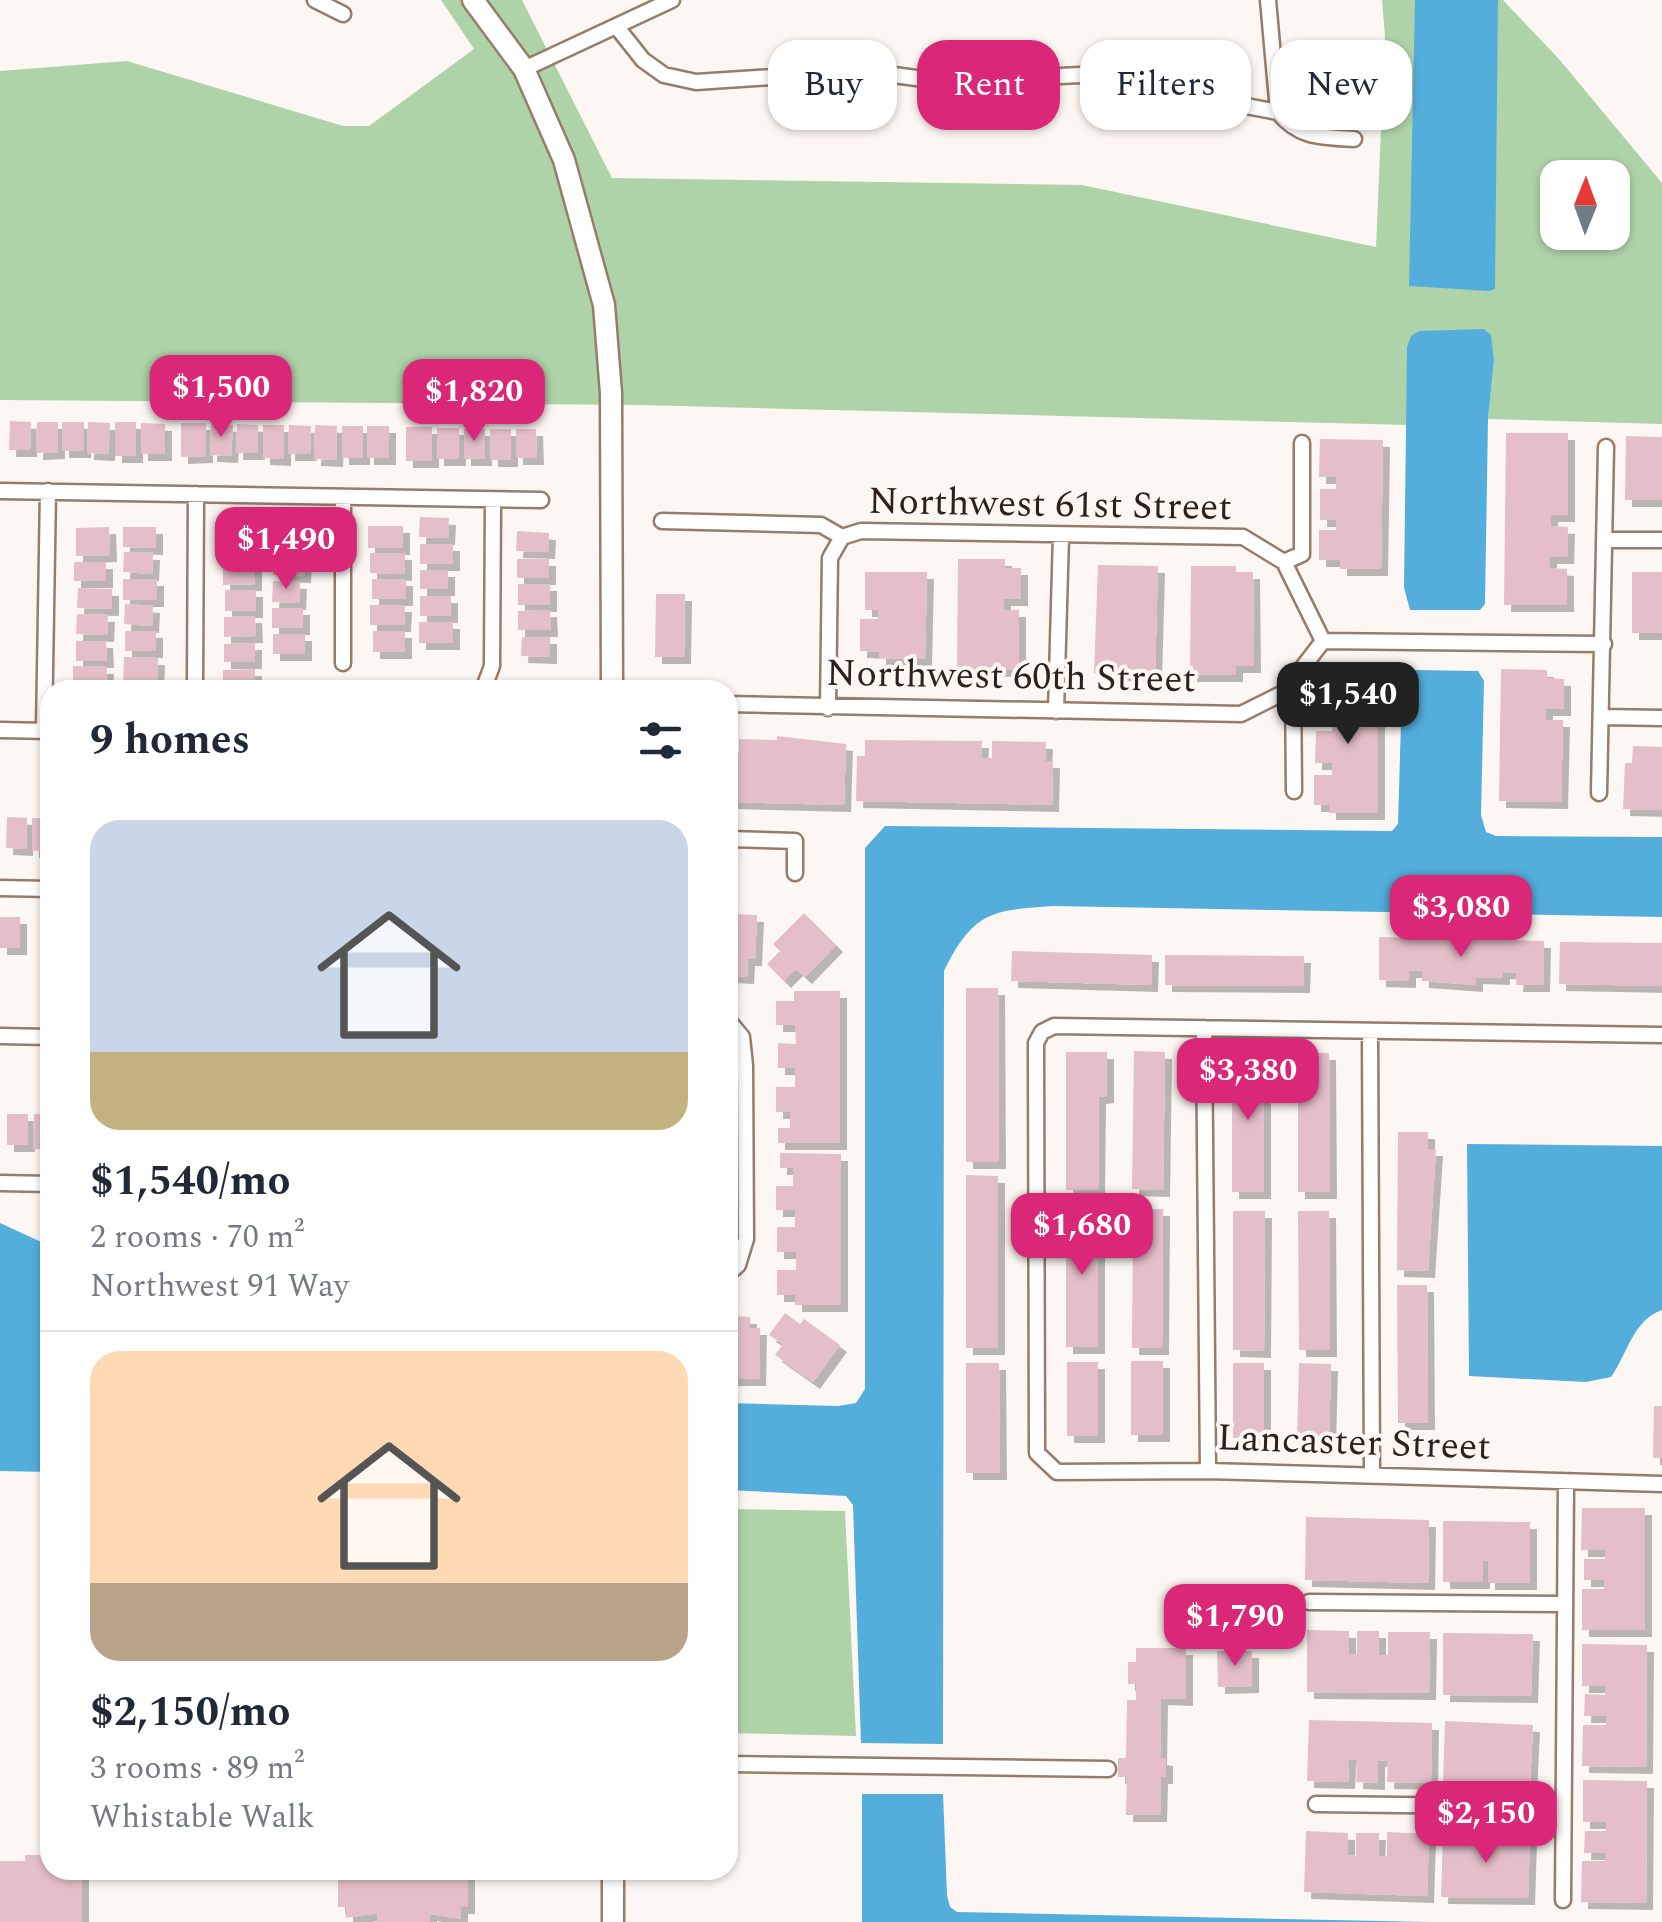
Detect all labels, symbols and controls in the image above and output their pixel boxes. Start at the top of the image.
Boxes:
chip: Buy [768,40,897,130]
chip: Rent [917,40,1060,130]
chip: Filters [1080,40,1251,130]
chip: New [1271,40,1412,130]
north arrow [1540,160,1630,250]
map controls [1540,160,1630,250]
pin: $1,500 [140,355,302,440]
pin: $1,820 [393,359,555,444]
text: $1,500 [172,363,270,412]
text: $1,820 [425,367,523,416]
street label: Northwest 61st Street [868,473,1232,537]
pin: $1,490 [205,507,367,592]
text: $1,490 [237,515,335,564]
street label: Northwest 60th Street [826,645,1196,709]
pin: $1,540 [1267,662,1429,747]
text: $1,540 [1299,670,1397,719]
text: 9 homes [90,709,250,772]
icon: filters [633,713,688,768]
pin: $3,080 [1380,875,1542,960]
text: $3,080 [1412,883,1510,932]
icon: home [299,885,479,1065]
pin: $3,380 [1167,1038,1329,1123]
text: $3,380 [1199,1046,1297,1095]
text: $1,540/mo [90,1150,290,1213]
pin: $1,680 [1001,1193,1163,1278]
text: $1,680 [1033,1201,1131,1250]
text: 2 rooms · 70 m² [90,1213,304,1262]
text: Northwest 91 Way [90,1262,349,1311]
street label: Lancaster Street [1216,1409,1492,1477]
icon: home [299,1416,479,1596]
pin: $1,790 [1154,1584,1316,1669]
text: $1,790 [1186,1592,1284,1641]
text: $2,150/mo [90,1681,290,1744]
text: 3 rooms · 89 m² [90,1744,304,1793]
pin: $2,150 [1405,1781,1567,1866]
text: $2,150 [1437,1789,1535,1838]
text: Whistable Walk [90,1793,315,1842]

